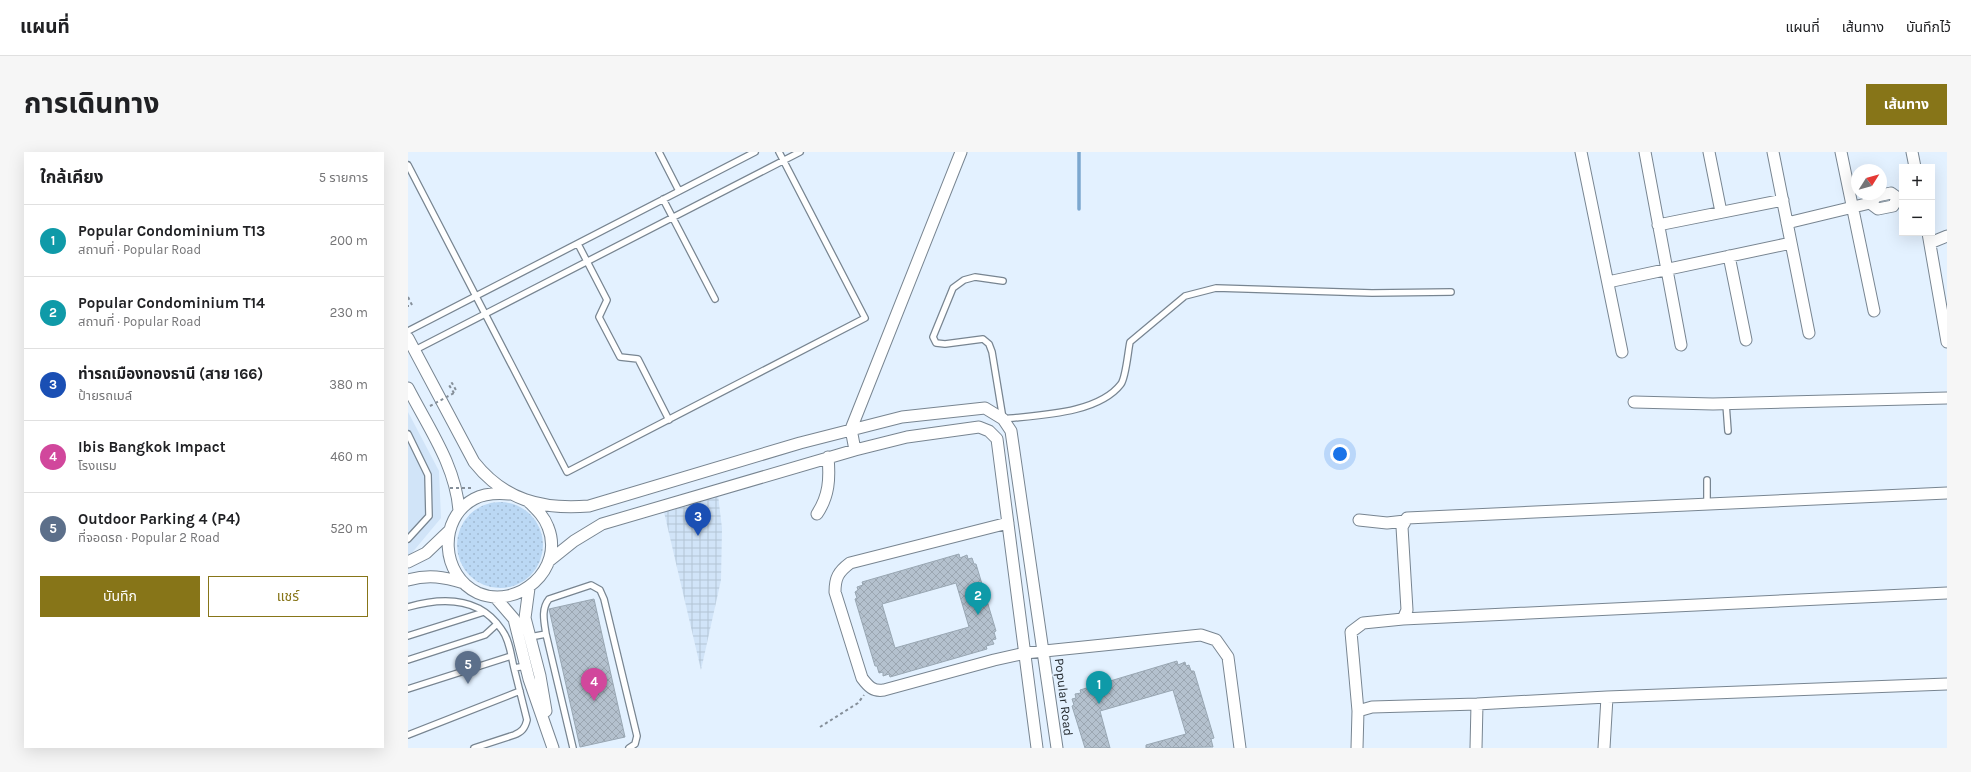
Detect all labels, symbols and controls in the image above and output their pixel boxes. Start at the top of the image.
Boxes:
text: แผนที่ [20,16,70,38]
text: แผนที่ [1786,19,1820,36]
text: เส้นทาง [1842,19,1884,36]
text: บันทึกไว้ [1906,19,1951,36]
button: เส้นทาง [1866,84,1947,125]
text: การเดินทาง [24,87,159,120]
north arrow [1851,164,1887,200]
map controls [1899,164,1935,236]
button: + [1899,164,1935,200]
text: ใกล้เคียง [40,167,103,187]
text: 5 รายการ [319,170,368,185]
button: − [1899,200,1935,236]
text: Popular Condominium T13 [78,222,265,240]
text: 1 [51,233,55,248]
text: 200 m [330,233,368,248]
text: สถานที่ · Popular Road [78,242,201,257]
text: Popular Condominium T14 [78,294,265,312]
text: 2 [49,305,57,320]
text: 230 m [330,305,368,320]
text: สถานที่ · Popular Road [78,314,201,329]
text: ท่ารถเมืองทองธานี (สาย 166) [78,365,263,383]
text: 3 [49,377,57,392]
text: 380 m [329,377,368,392]
text: ป้ายรถเมล์ [78,388,132,403]
text: Ibis Bangkok Impact [78,438,226,456]
your location [1330,444,1350,464]
text: 4 [49,449,57,464]
text: 460 m [330,449,368,464]
text: โรงแรม [78,458,117,473]
pin: 3 [685,503,711,536]
text: Outdoor Parking 4 (P4) [78,510,241,528]
text: 5 [49,521,57,536]
text: 520 m [330,521,368,536]
text: ที่จอดรถ · Popular 2 Road [78,530,220,545]
button: บันทึก [40,576,200,617]
button: แชร์ [208,576,368,617]
pin: 2 [965,582,991,615]
pin: 5 [455,651,481,684]
street label: Popular Road [1052,657,1076,737]
pin: 4 [581,668,607,701]
pin: 1 [1086,671,1112,704]

